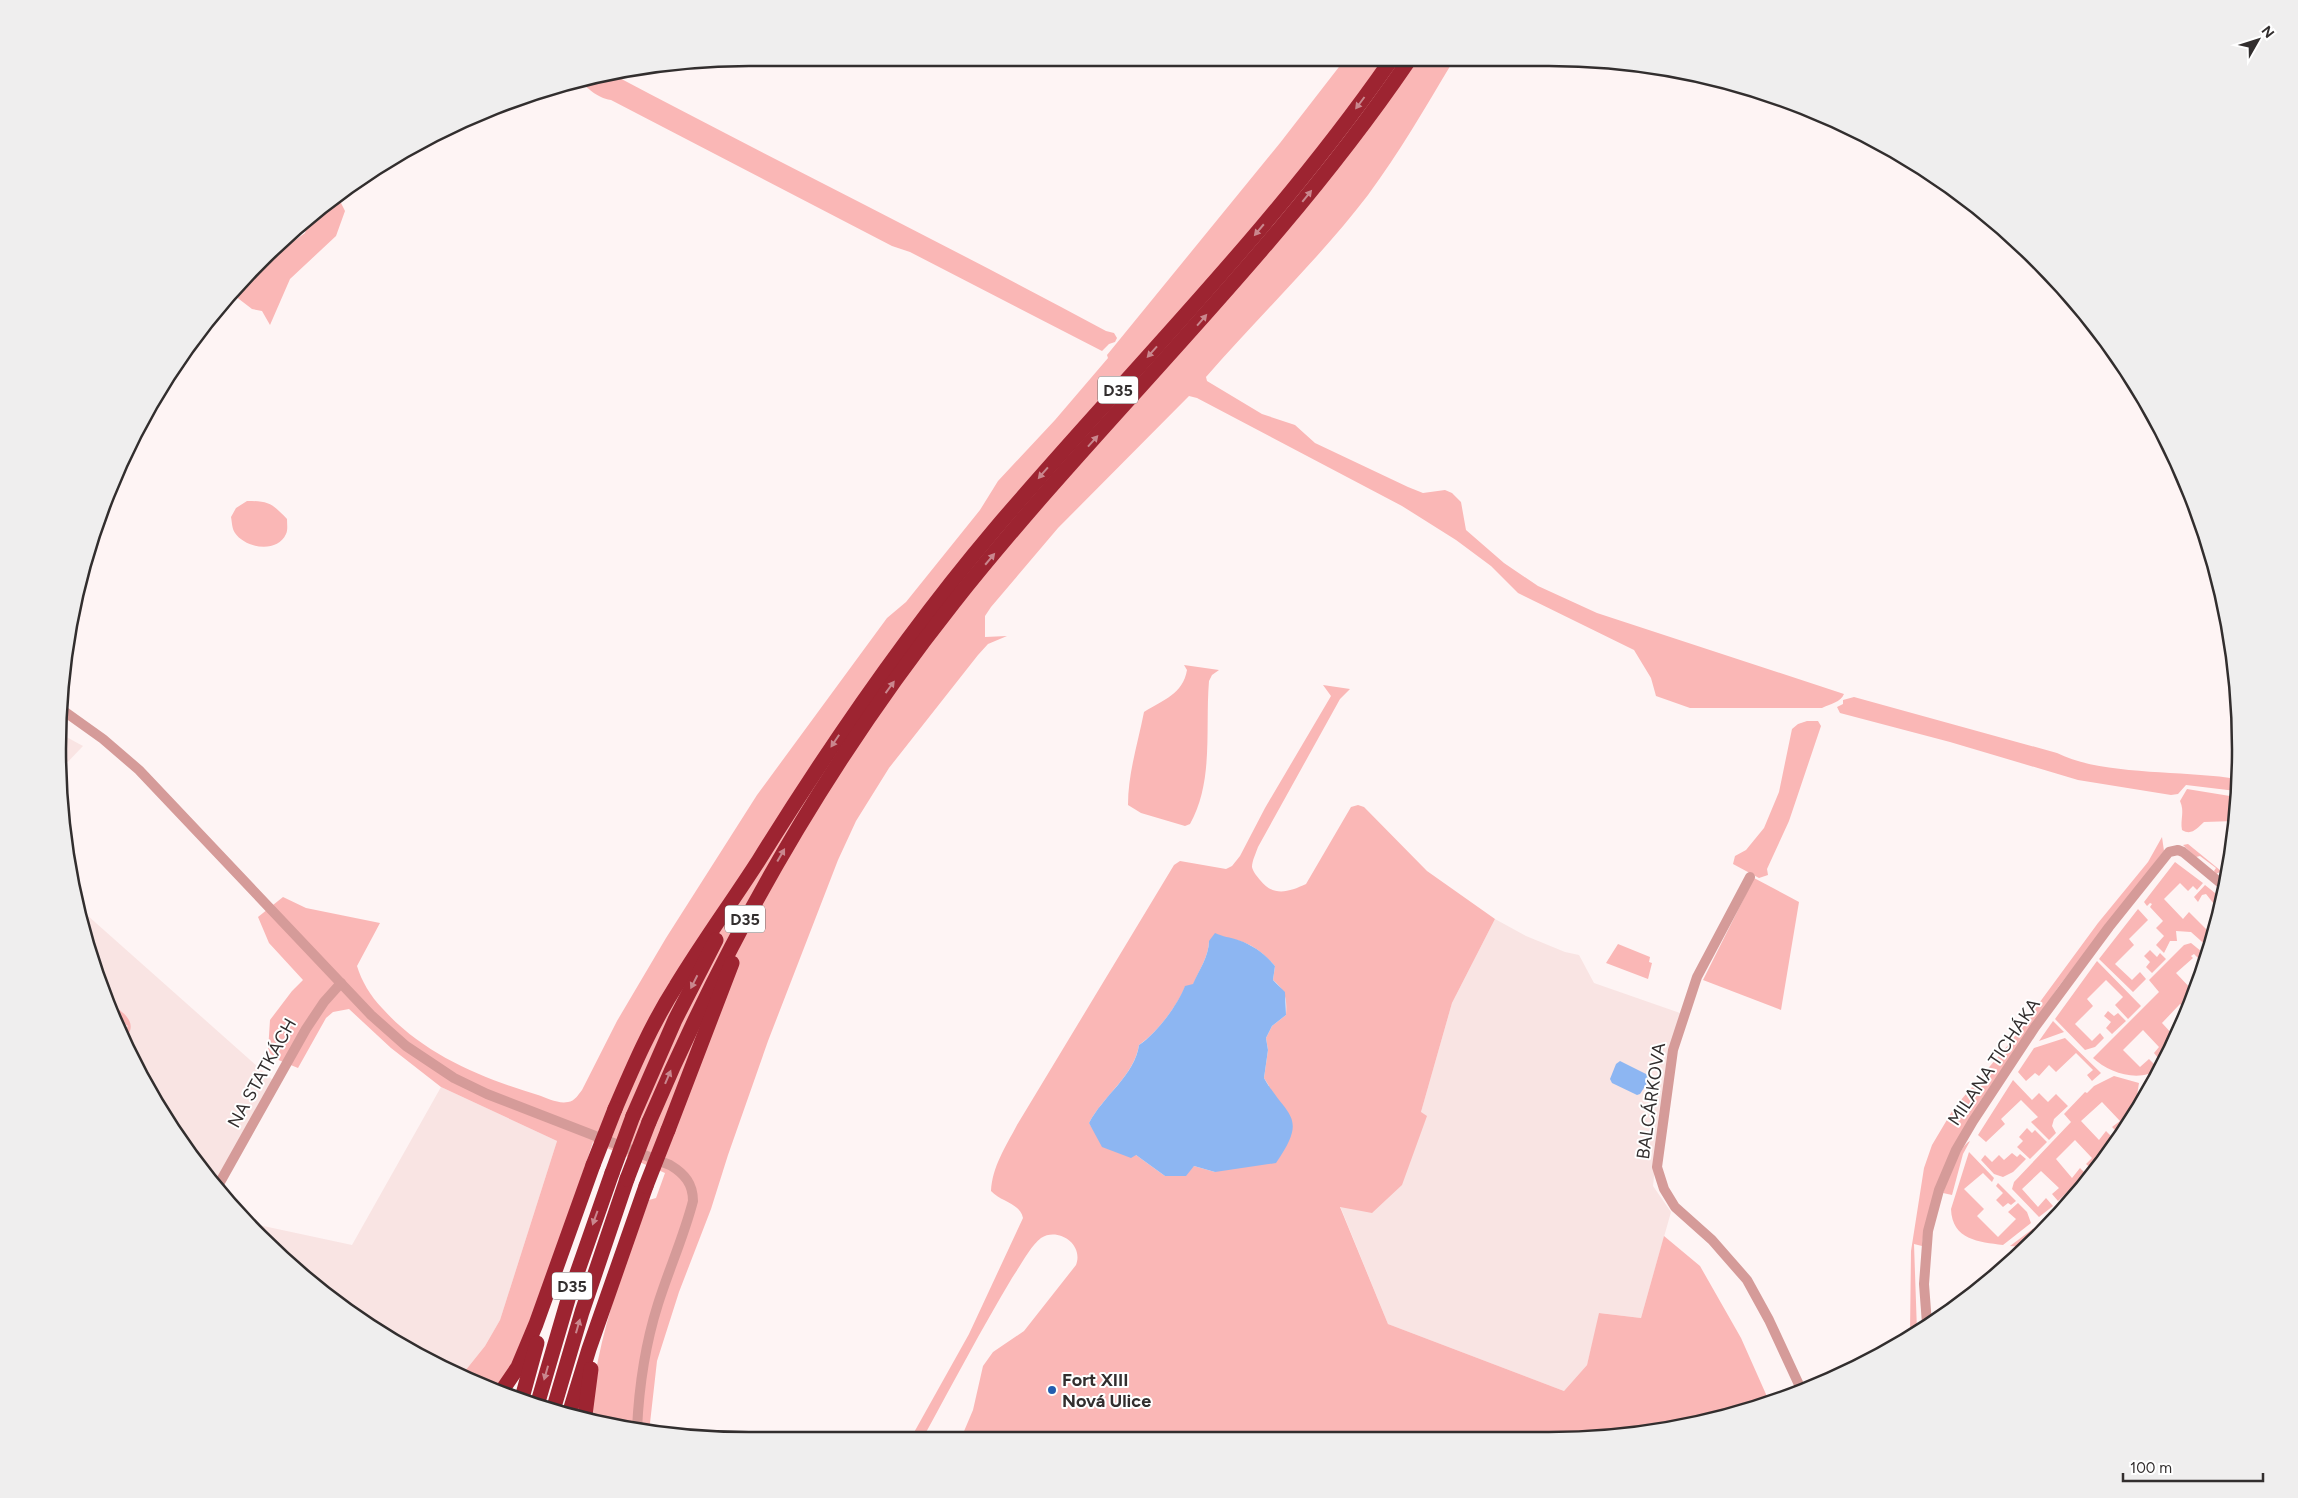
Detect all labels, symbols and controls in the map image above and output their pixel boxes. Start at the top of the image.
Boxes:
north arrow [2233,15,2283,65]
text: N [2258,23,2278,42]
one-way arrow [1355,96,1366,109]
one-way arrow [1302,190,1313,203]
one-way arrow [1254,224,1265,236]
one-way arrow [1196,313,1207,326]
one-way arrow [1146,345,1157,358]
road number: D35 [1098,376,1138,404]
one-way arrow [1087,435,1099,447]
one-way arrow [1038,467,1049,480]
one-way arrow [984,553,995,566]
one-way arrow [885,681,895,694]
one-way arrow [830,734,840,748]
one-way arrow [777,848,786,861]
road number: D35 [725,906,765,932]
one-way arrow [690,975,698,989]
street label: MILANA TICHÁKA [1943,994,2045,1130]
street label: NA STATKÁCH [223,1014,301,1132]
street label: BALCÁRKOVA [1632,1041,1670,1161]
one-way arrow [665,1070,673,1084]
one-way arrow [591,1211,599,1226]
road number: D35 [552,1272,592,1300]
one-way arrow [574,1319,582,1334]
one-way arrow [542,1366,550,1381]
place label: Fort XIII Nová Ulice [1062,1369,1151,1412]
marker: Fort XIII Nová Ulice [1046,1384,1058,1396]
scale bar [2123,1450,2263,1482]
text: 100 m [2130,1459,2172,1477]

